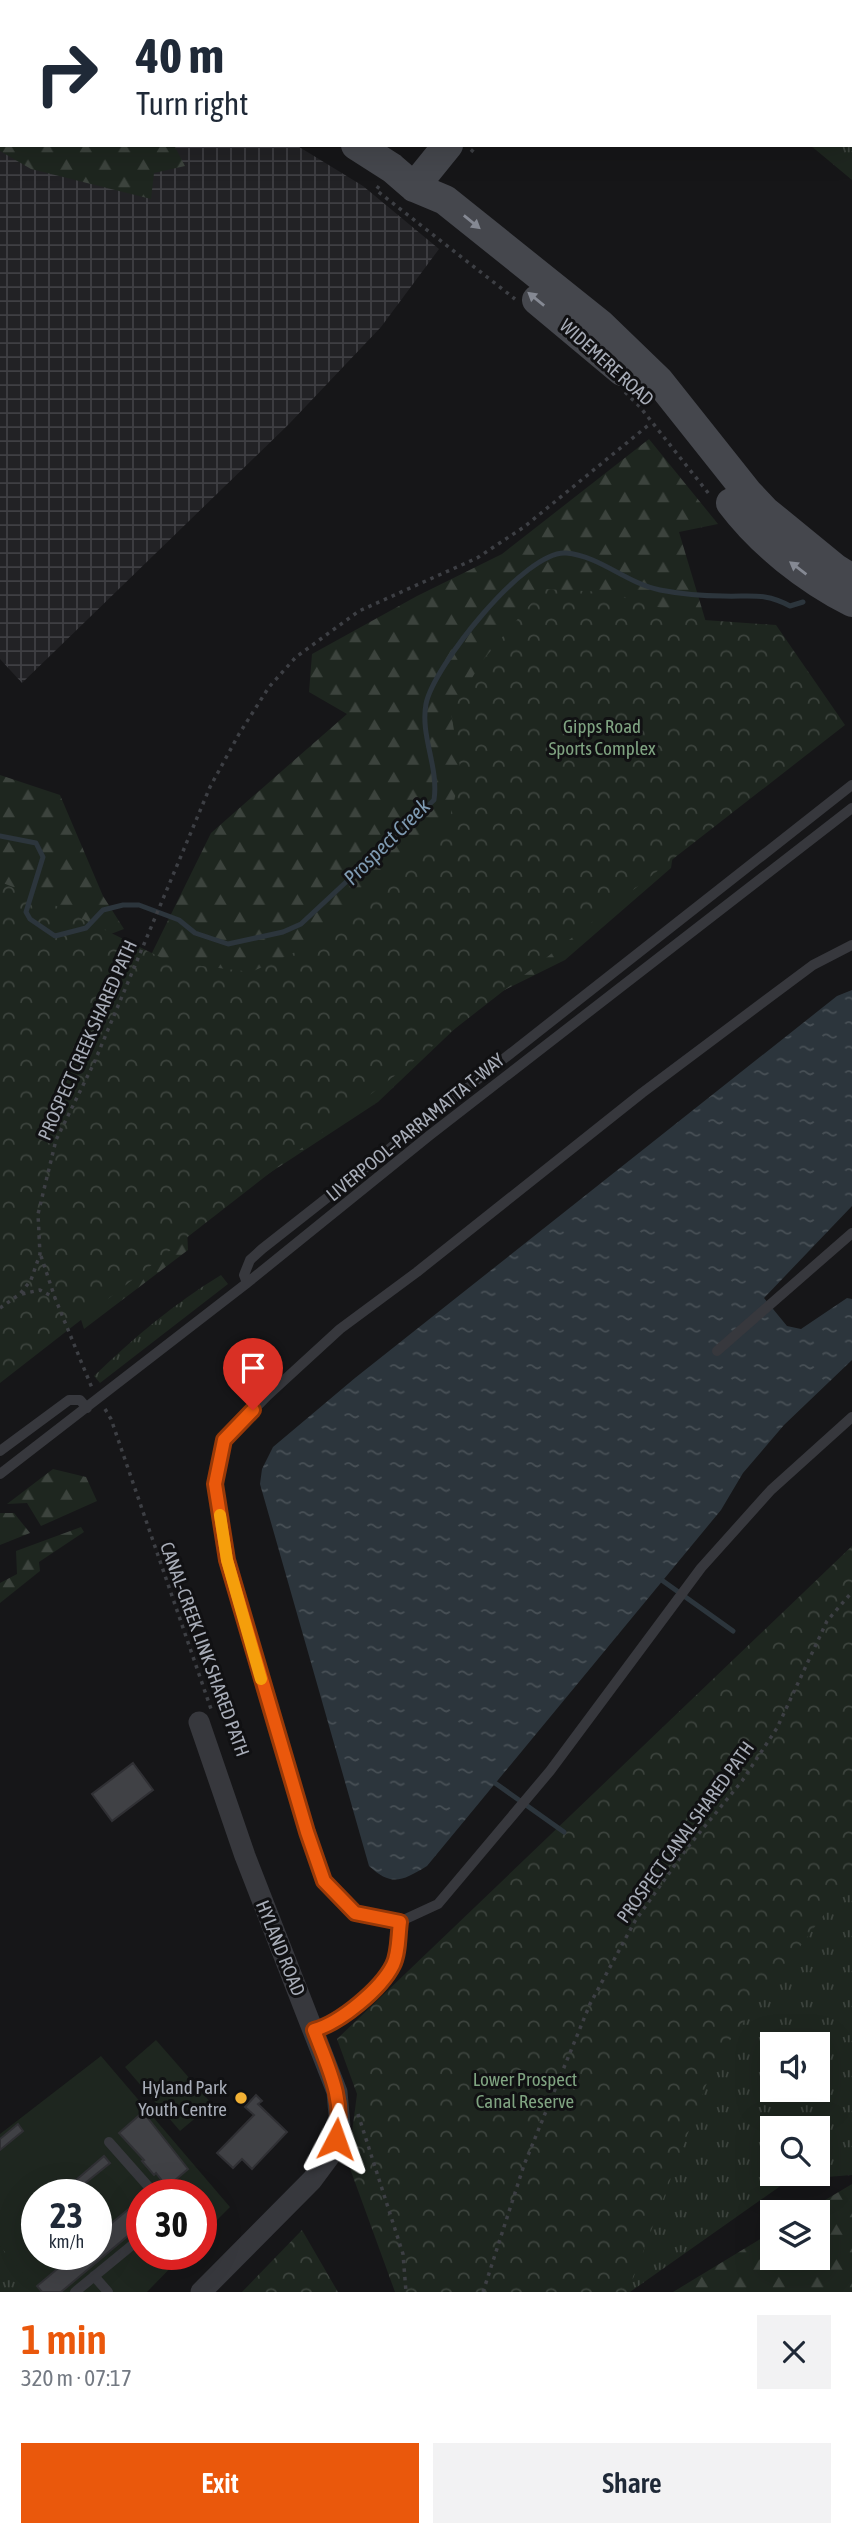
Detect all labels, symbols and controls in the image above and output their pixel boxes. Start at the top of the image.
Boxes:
text: 40 m [136,27,224,83]
icon: right [21,28,112,119]
text: Turn right [136,85,249,122]
one-way arrow [462,214,480,229]
one-way arrow [527,292,544,307]
street label: WIDEMERE ROAD [556,314,658,410]
one-way arrow [789,561,807,575]
park label: Gipps Road Sports Complex [548,715,656,759]
water label: Prospect Creek [338,793,435,889]
street label: PROSPECT CREEK SHARED PATH [33,937,141,1143]
street label: LIVERPOOL–PARRAMATTA T-WAY [322,1048,509,1205]
pin [223,1338,283,1410]
icon: arrive [234,1349,272,1387]
street label: CANAL-CREEK LINK SHARED PATH [156,1539,254,1759]
street label: PROSPECT CANAL SHARED PATH [612,1737,758,1927]
street label: HYLAND ROAD [252,1897,310,1999]
map controls [760,2032,830,2270]
button: sound [760,2032,830,2102]
park label: Lower Prospect Canal Reserve [473,2068,577,2112]
place label: Hyland Park Youth Centre [138,2076,228,2120]
marker: Hyland Park Youth Centre [233,2090,249,2106]
position arrow [299,2102,373,2176]
button: search [760,2116,830,2186]
speed limit sign: 30 [126,2179,217,2270]
text: 23 [50,2195,83,2235]
button: layers [760,2200,830,2270]
text: km/h [49,2231,84,2252]
text: 1 min [21,2315,107,2363]
button: close [757,2315,831,2389]
text: 320 m · 07:17 [21,2365,132,2391]
button: Exit [21,2443,419,2523]
button: Share [433,2443,831,2523]

